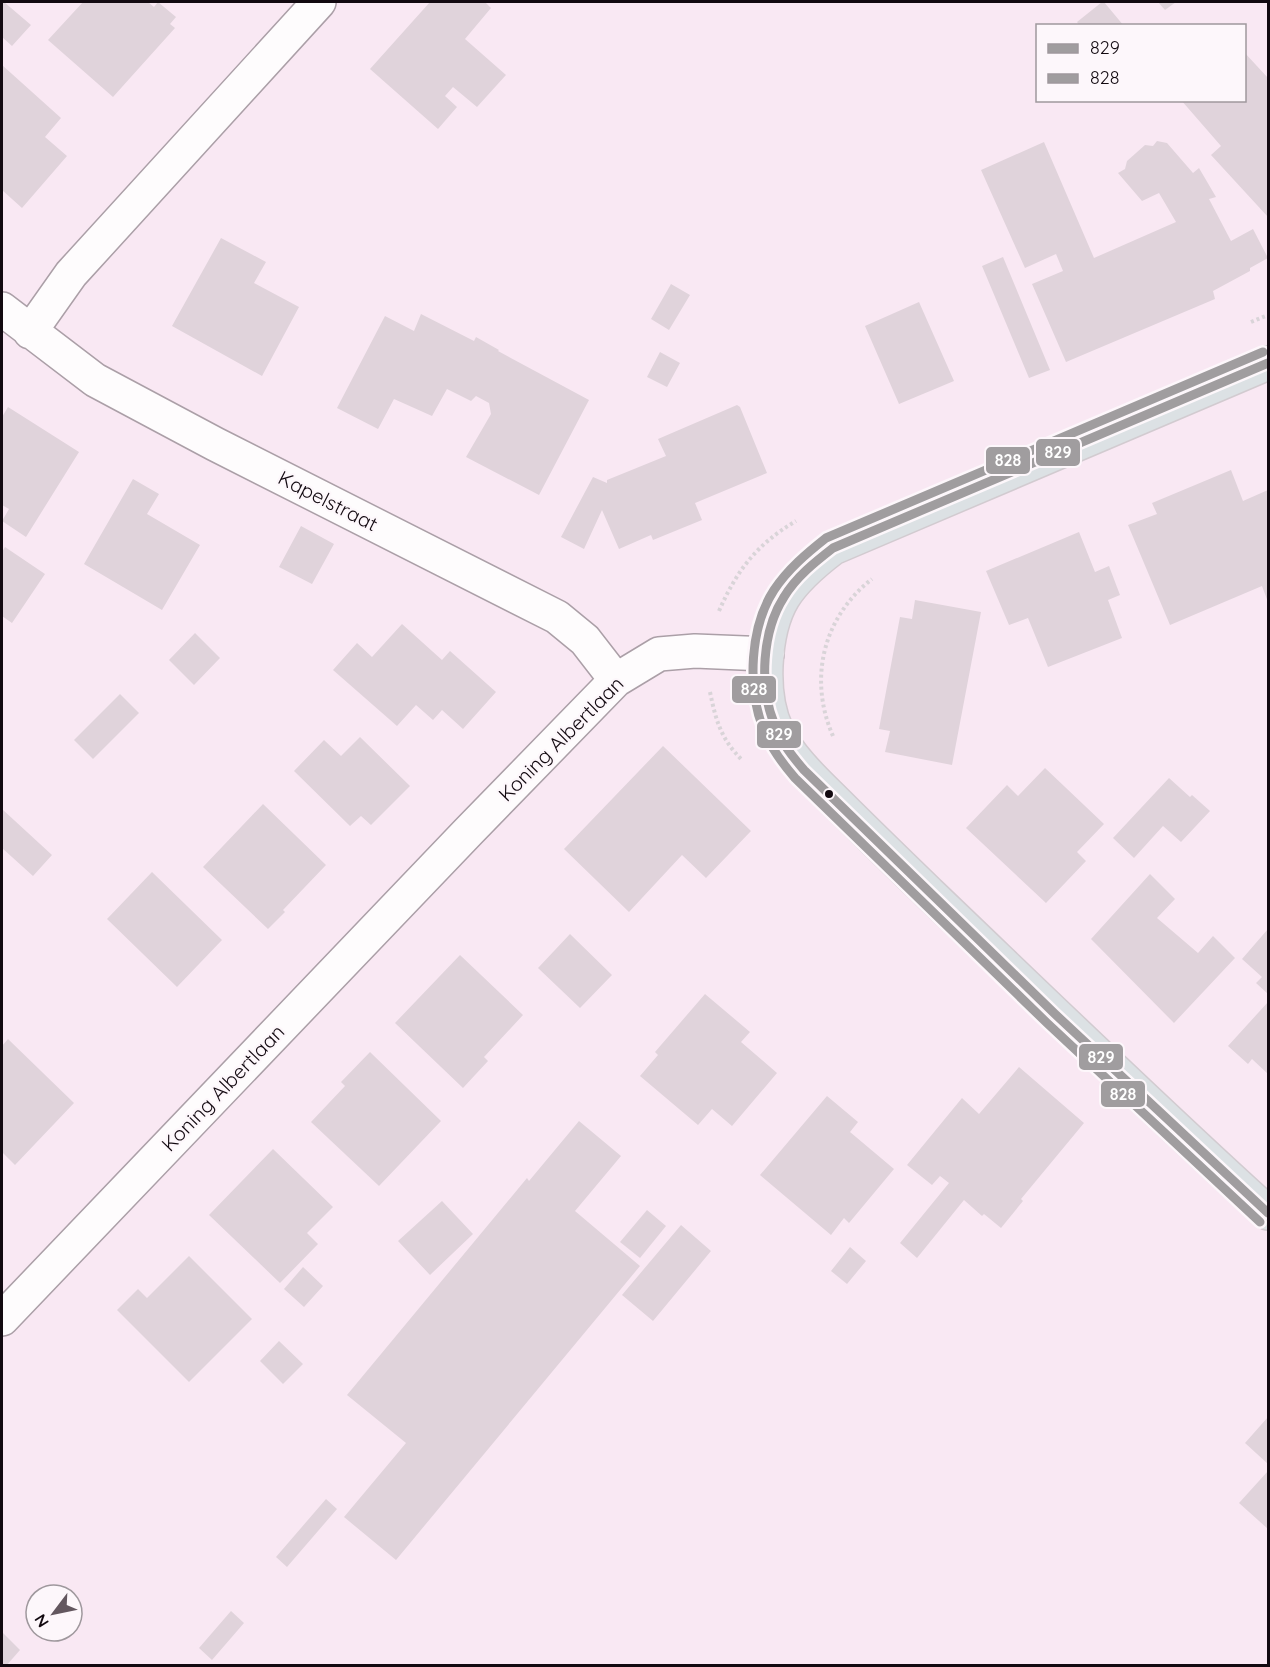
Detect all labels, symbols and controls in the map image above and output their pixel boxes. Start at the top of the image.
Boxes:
legend [1036,24,1246,102]
text: 829 [1090,36,1120,59]
text: 828 [1090,66,1119,89]
line badge: 829 [1035,438,1081,467]
text: 829 [1045,442,1071,462]
line badge: 828 [985,446,1031,475]
text: 828 [995,450,1022,470]
street label: Kapelstraat [274,465,382,536]
street label: Koning Albertlaan [493,671,628,806]
line badge: 828 [731,675,777,704]
text: 828 [741,679,768,699]
line badge: 829 [756,720,802,749]
text: 829 [766,724,792,744]
unlabelled marker [823,788,835,800]
street label: Koning Albertlaan [156,1019,289,1156]
line badge: 829 [1078,1043,1124,1071]
text: 829 [1088,1047,1114,1067]
line badge: 828 [1100,1080,1146,1108]
text: 828 [1110,1084,1137,1104]
north arrow [24,1583,84,1643]
text: N [30,1611,53,1631]

